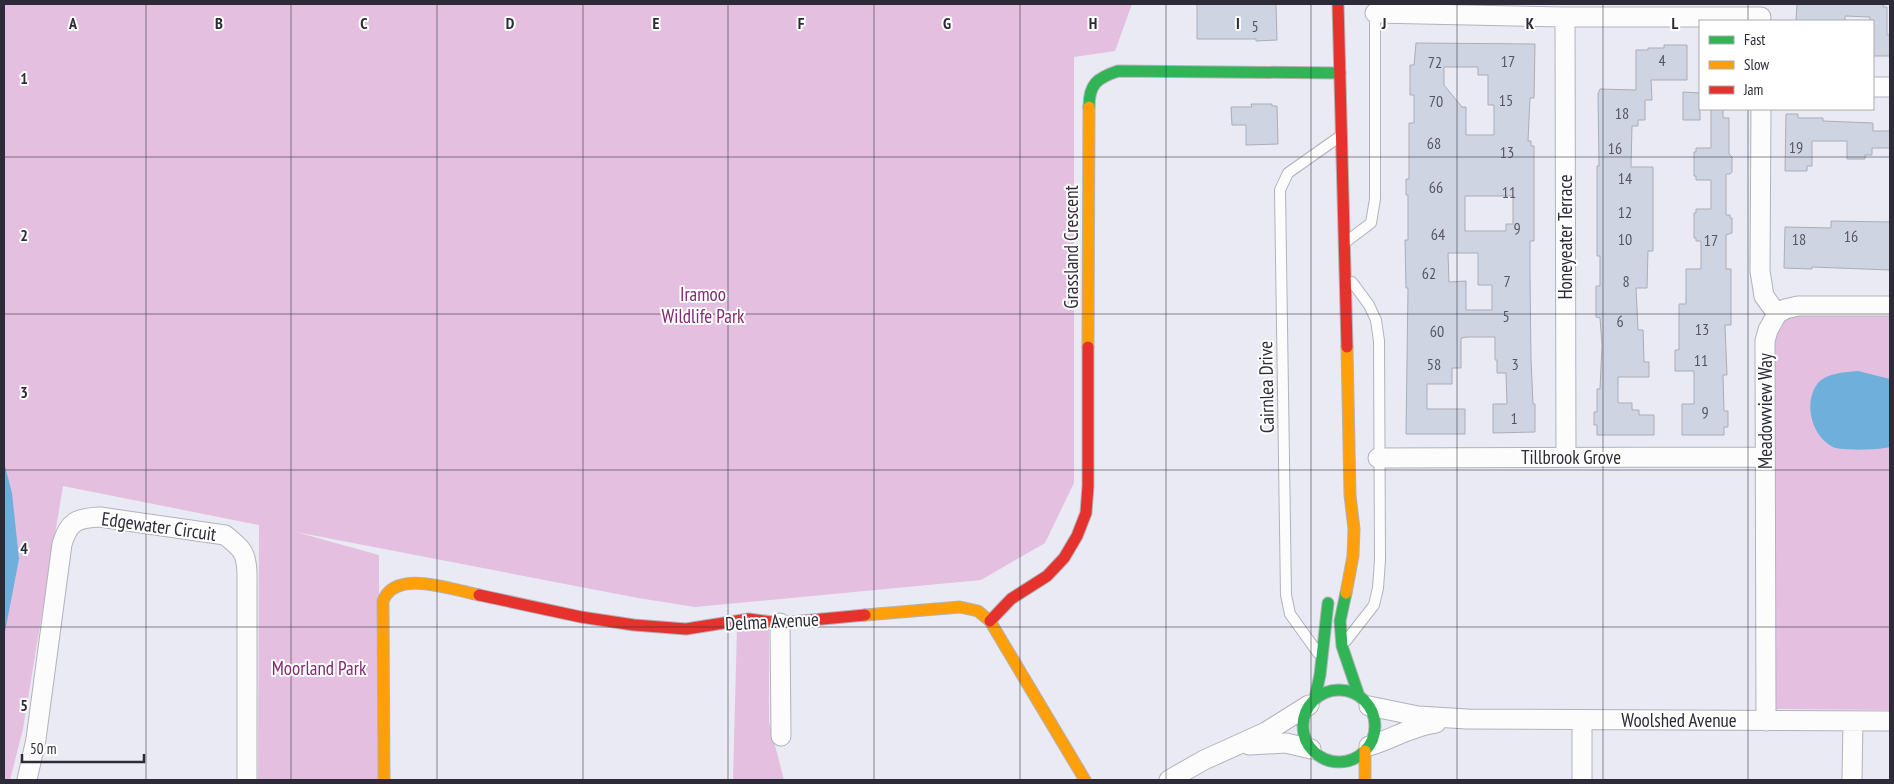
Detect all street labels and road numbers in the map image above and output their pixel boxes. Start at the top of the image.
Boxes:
street label: Honeyeater Terrace [1553,174,1577,300]
street label: Grassland Crescent [1059,185,1083,309]
street label: Cairnlea Drive [1253,341,1279,433]
street label: Meadowview Way [1753,352,1777,469]
street label: Tillbrook Grove [1521,445,1621,469]
street label: Edgewater Circuit [100,506,219,546]
street label: Delma Avenue [725,607,820,635]
street label: Woolshed Avenue [1621,708,1737,732]

